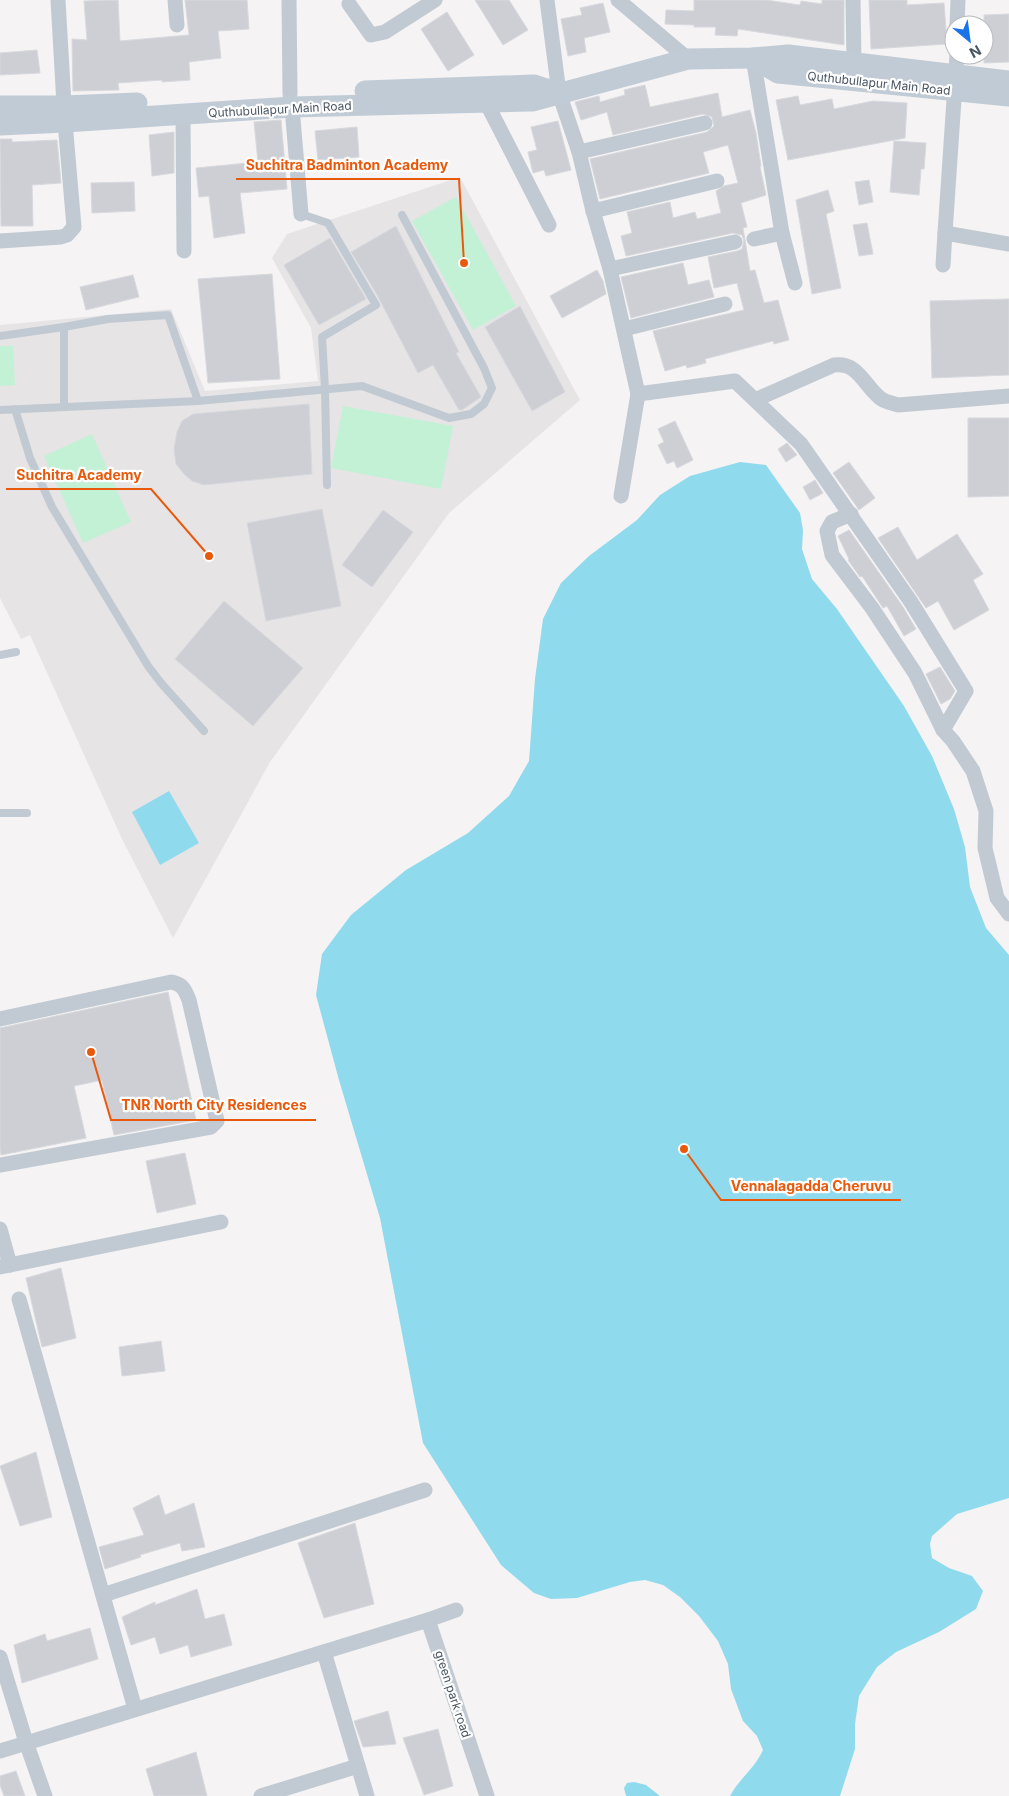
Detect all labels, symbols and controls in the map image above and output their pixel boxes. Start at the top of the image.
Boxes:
north arrow [944,15,994,65]
text: N [967,42,984,62]
street label: Quthubullapur Main Road [807,68,951,98]
street label: Quthubullapur Main Road [208,98,352,120]
callout: Suchitra Badminton Academy [236,150,459,179]
text: Suchitra Badminton Academy [246,156,449,173]
callout: Suchitra Academy [6,460,151,489]
text: Suchitra Academy [16,466,142,483]
callout: TNR North City Residences [111,1091,316,1120]
text: TNR North City Residences [121,1096,307,1113]
callout: Vennalagadda Cheruvu [721,1171,901,1200]
text: Vennalagadda Cheruvu [731,1177,891,1194]
street label: green park road [432,1649,474,1739]

